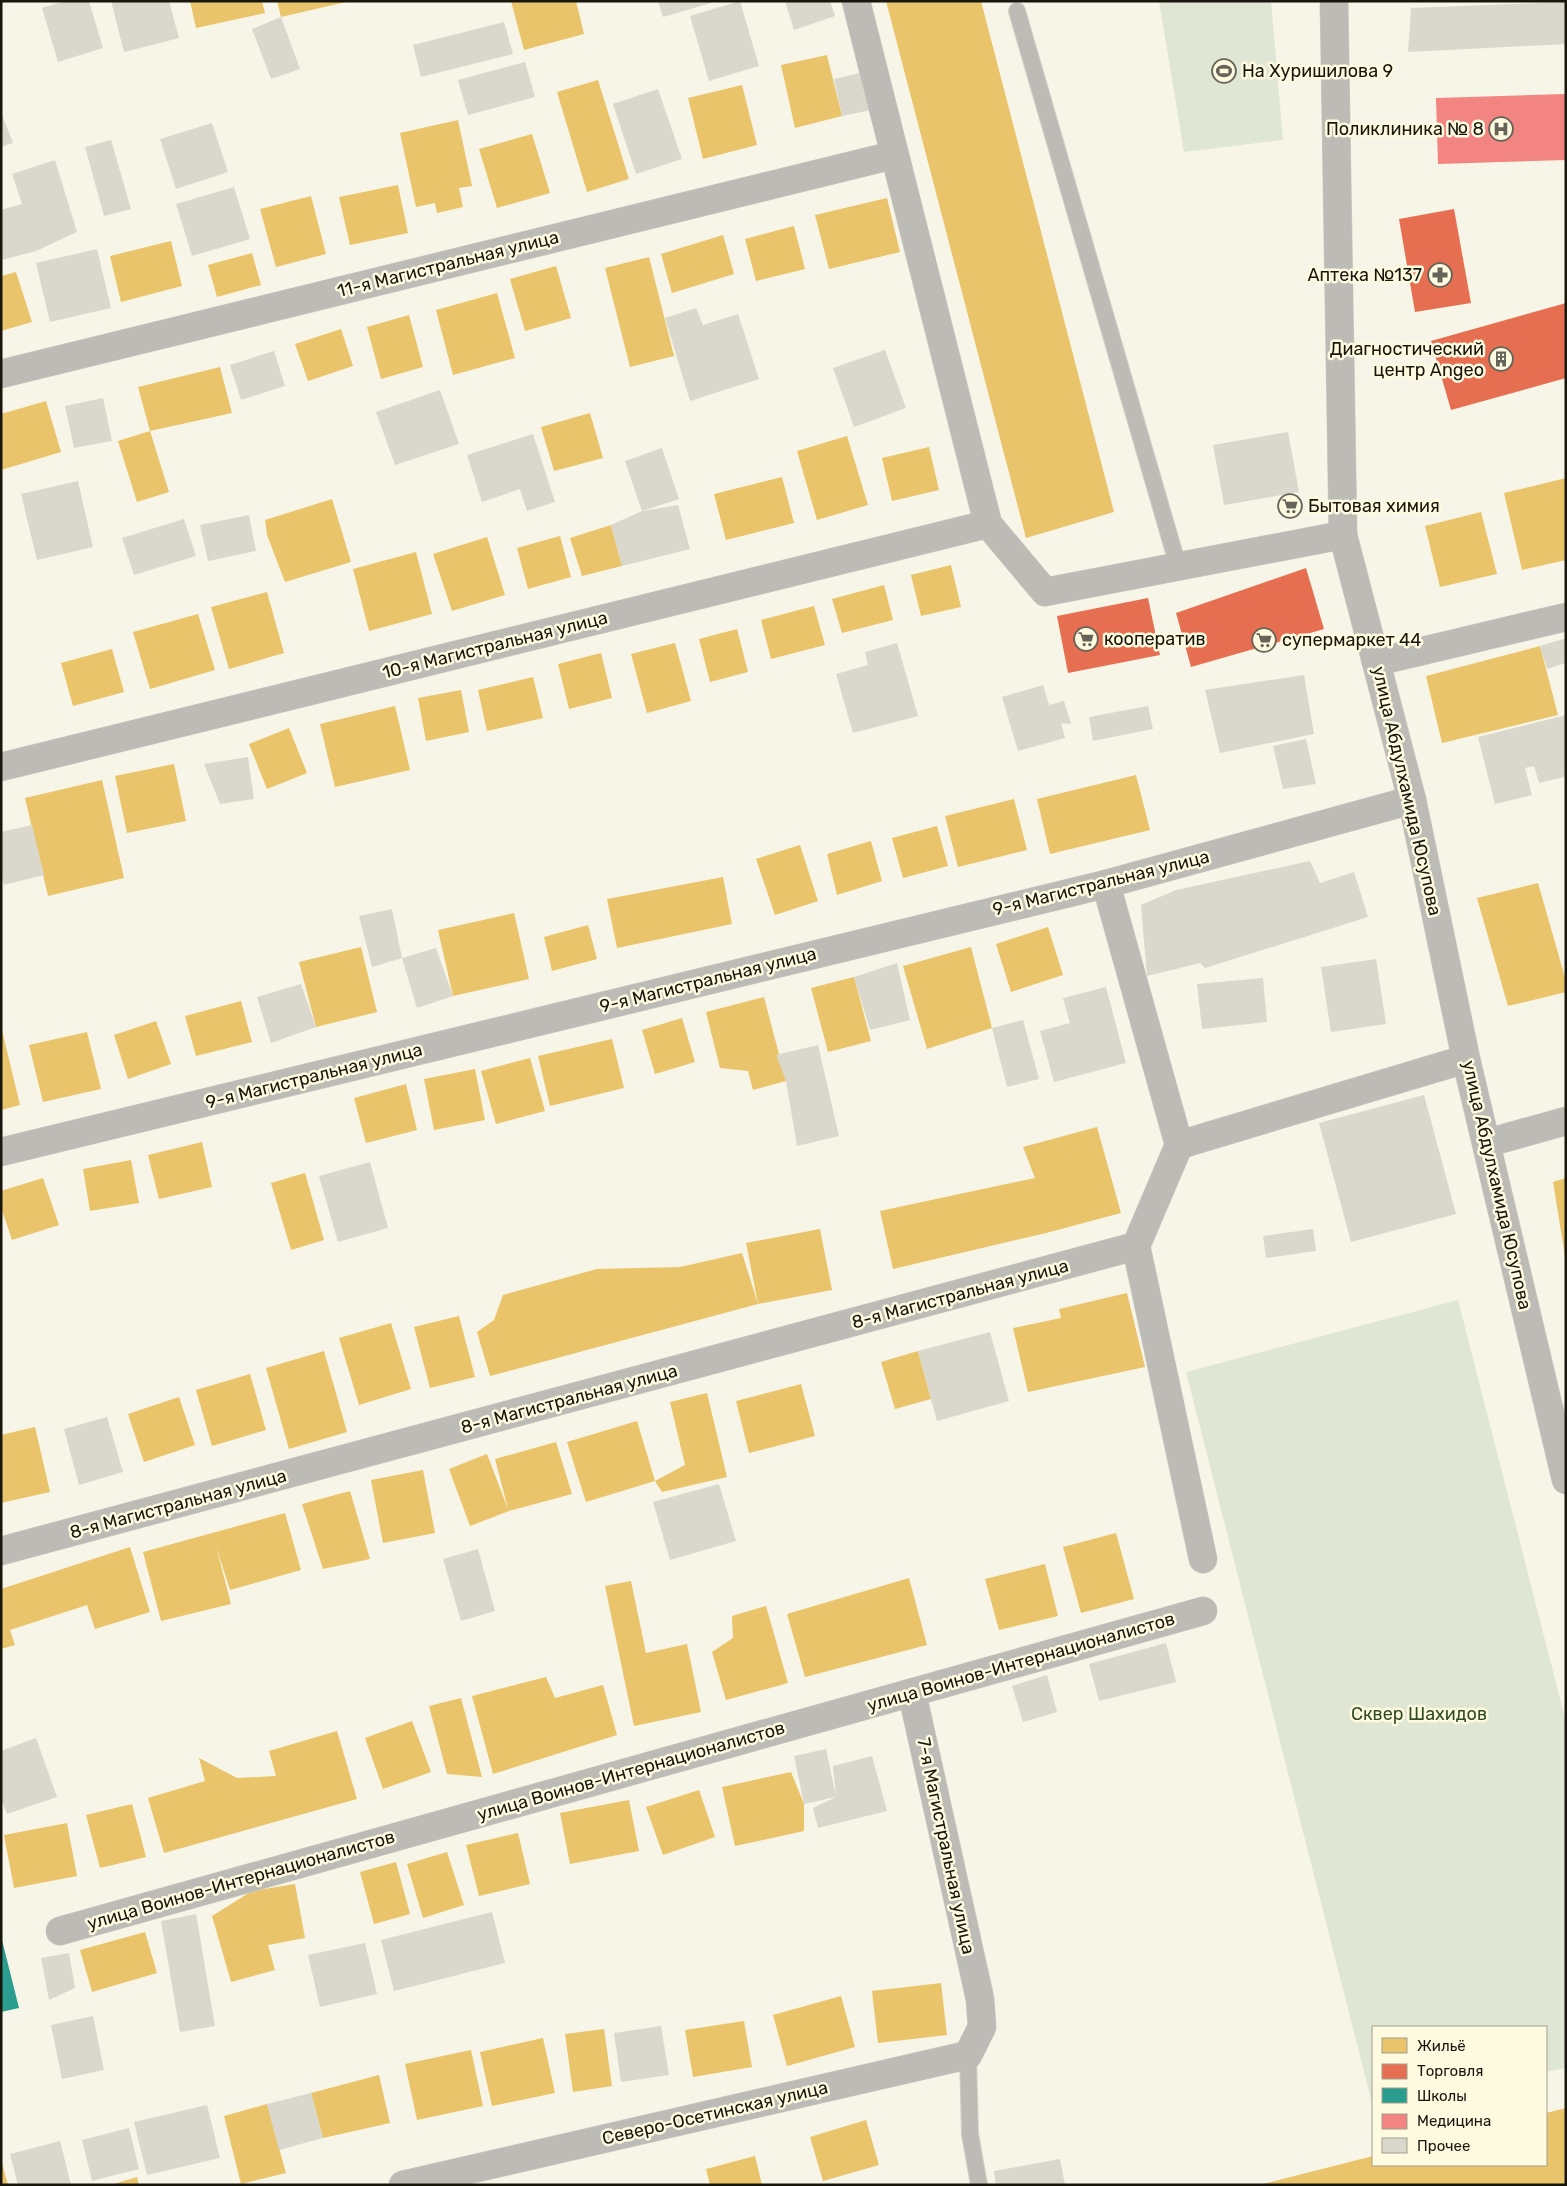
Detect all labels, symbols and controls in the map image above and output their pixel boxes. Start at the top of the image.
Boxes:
sports icon: На Хуришилова 9 [1211,58,1237,84]
place label: На Хуришилова 9 [1242,60,1393,82]
hospital icon: Поликлиника № 8 [1488,116,1514,142]
place label: Поликлиника № 8 [1326,118,1484,140]
street label: 11-я Магистральная улица [335,226,561,302]
pharmacy icon: Аптека №137 [1427,262,1453,288]
place label: Аптека №137 [1307,264,1422,286]
place label: Диагностический центр Angeo [1330,338,1484,381]
building icon: Диагностический центр Angeo [1488,346,1514,372]
supermarket icon: Бытовая химия [1277,493,1303,519]
place label: Бытовая химия [1308,495,1440,517]
street label: 10-я Магистральная улица [380,606,610,684]
supermarket icon: кооператив [1073,626,1099,652]
supermarket icon: супермаркет 44 [1251,627,1277,653]
place label: кооператив [1104,628,1206,650]
place label: супермаркет 44 [1282,629,1421,651]
street label: улица Абдулхамида Юсупова [1368,664,1446,918]
street label: 9-я Магистральная улица [990,845,1212,921]
street label: 9-я Магистральная улица [597,942,819,1018]
street label: 9-я Магистральная улица [203,1038,425,1114]
street label: улица Абдулхамида Юсупова [1458,1058,1536,1312]
street label: 8-я Магистральная улица [849,1254,1071,1334]
street label: 8-я Магистральная улица [458,1359,680,1439]
street label: 8-я Магистральная улица [67,1464,289,1544]
street label: улица Воинов-Интернационалистов [865,1607,1177,1717]
park label: Сквер Шахидов [1351,1703,1487,1725]
street label: улица Воинов-Интернационалистов [475,1716,787,1826]
street label: 7-я Магистральная улица [912,1736,980,1956]
street label: улица Воинов-Интернационалистов [85,1825,397,1935]
legend [1372,2026,1547,2166]
text: Жильё [1417,2037,1466,2055]
text: Торговля [1417,2062,1483,2080]
street label: Северо-Осетинская улица [600,2076,830,2150]
text: Школы [1417,2087,1467,2105]
text: Медицина [1417,2112,1491,2130]
text: Прочее [1417,2137,1470,2155]

